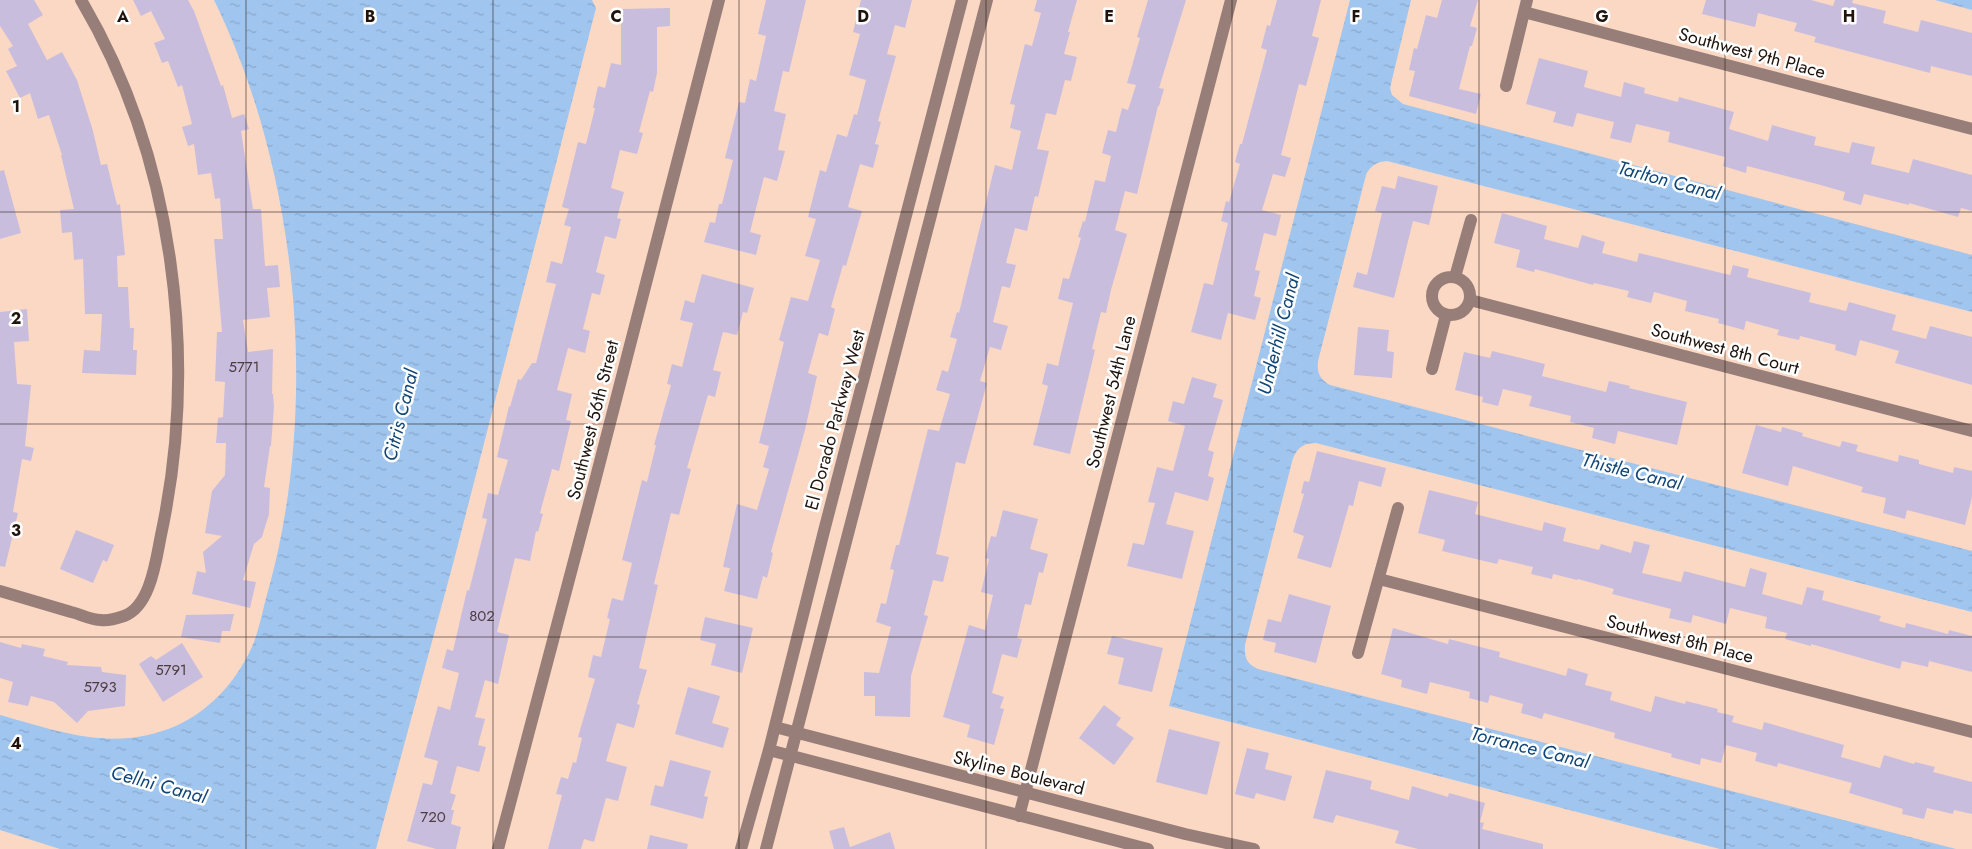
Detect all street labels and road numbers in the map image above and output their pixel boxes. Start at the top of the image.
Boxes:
street label: Southwest 9th Place [1676,21,1828,85]
street label: Southwest 54th Lane [1079,313,1143,471]
street label: Southwest 8th Court [1648,317,1802,381]
street label: El Dorado Parkway West [798,326,872,513]
street label: Southwest 56th Street [561,337,626,503]
street label: Southwest 8th Place [1604,608,1756,670]
street label: Skyline Boulevard [951,744,1087,802]

